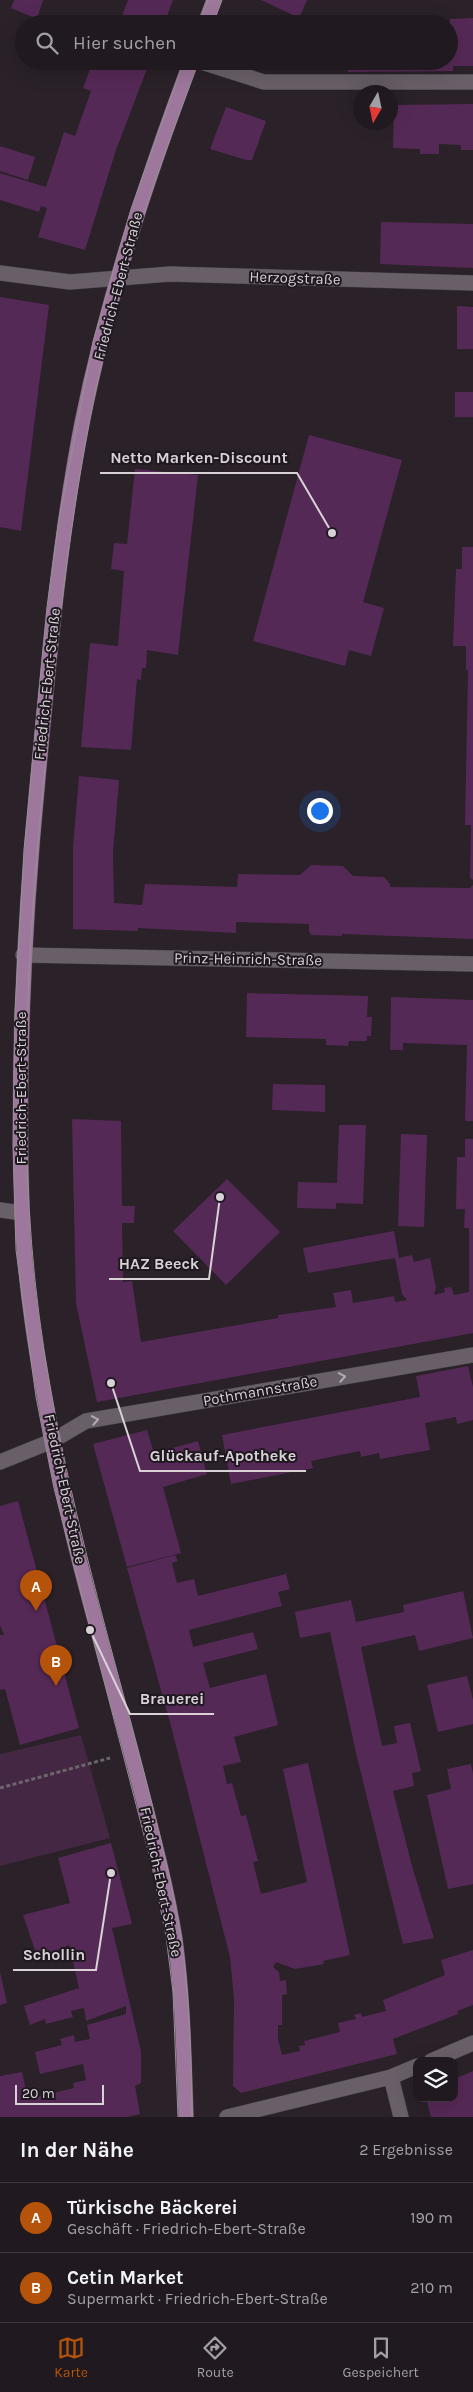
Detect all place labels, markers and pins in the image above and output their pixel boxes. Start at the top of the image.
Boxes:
callout: Netto Marken-Discount [100,442,297,473]
callout: HAZ Beeck [109,1248,209,1279]
callout: Glückauf-Apotheke [140,1440,306,1471]
pin: A [20,1570,52,1611]
pin: B [40,1645,72,1686]
callout: Brauerei [130,1683,214,1714]
callout: Schollin [13,1939,96,1970]

